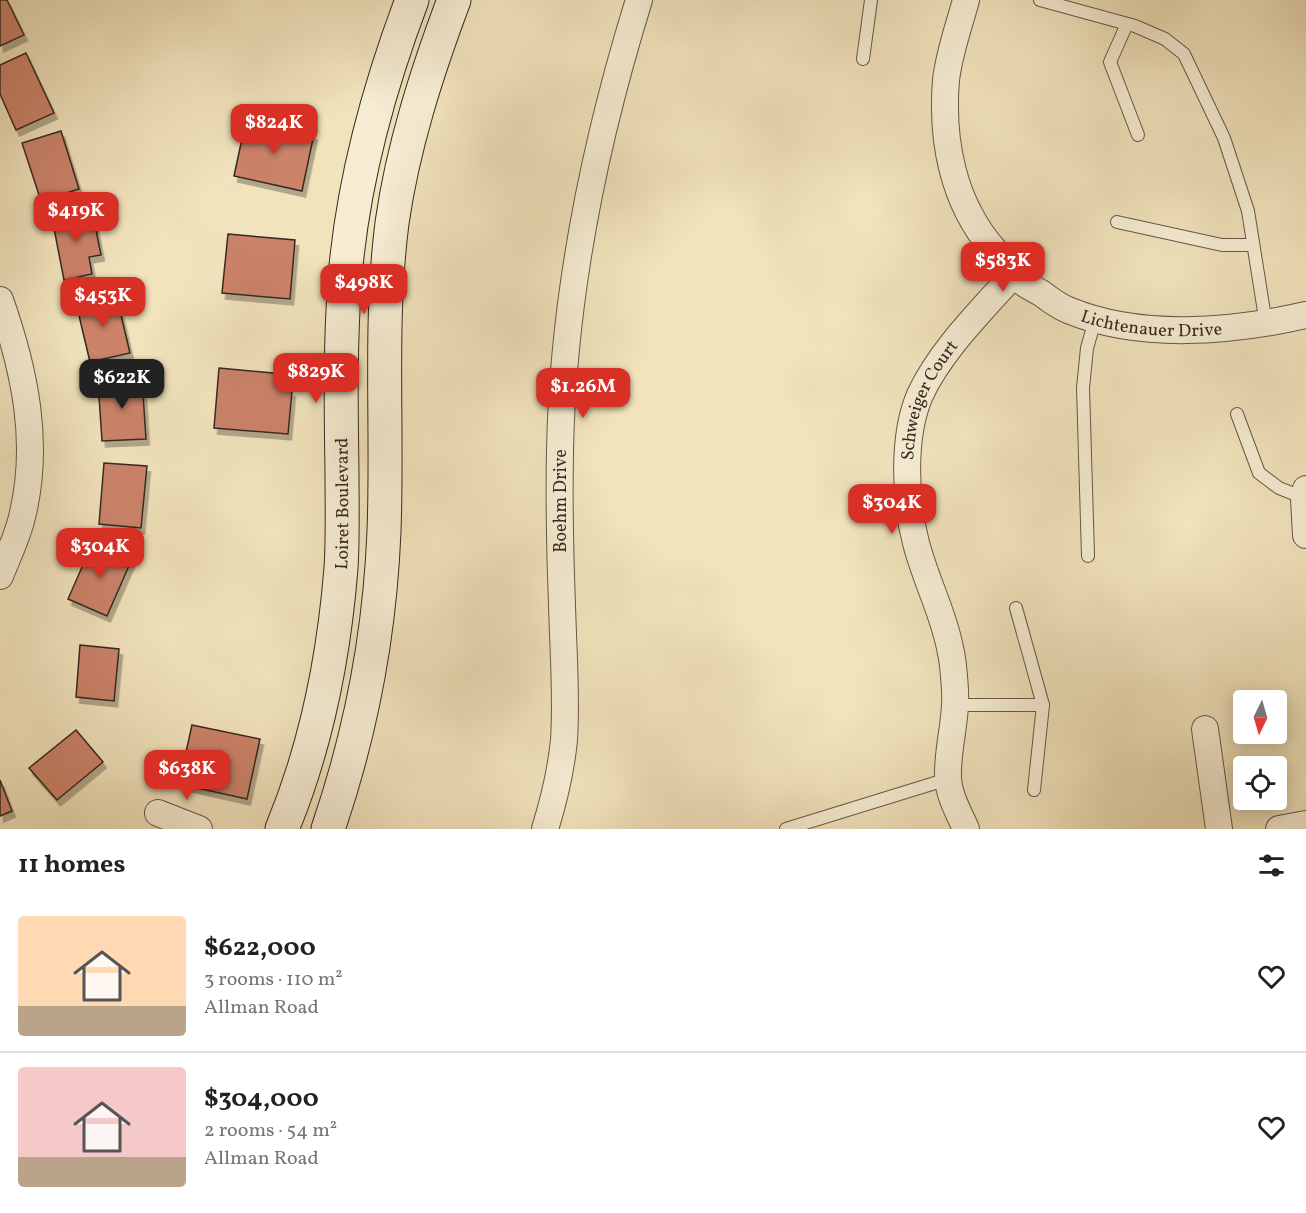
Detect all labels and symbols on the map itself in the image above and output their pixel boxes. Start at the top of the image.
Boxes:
pin: $824K [232,104,316,155]
pin: $419K [34,192,118,243]
pin: $583K [961,242,1045,293]
pin: $498K [322,264,406,315]
pin: $453K [61,277,145,328]
street label: Lichtenauer Drive [1077,305,1223,344]
street label: Schweiger Court [896,335,965,461]
pin: $829K [274,353,358,404]
pin: $622K [80,359,164,410]
pin: $1.26M [534,368,632,419]
street label: Loiret Boulevard [330,438,356,570]
street label: Boehm Drive [549,449,574,553]
pin: $304K [850,484,934,535]
pin: $304K [58,528,142,579]
north arrow [1233,690,1287,744]
pin: $638K [145,750,229,801]

